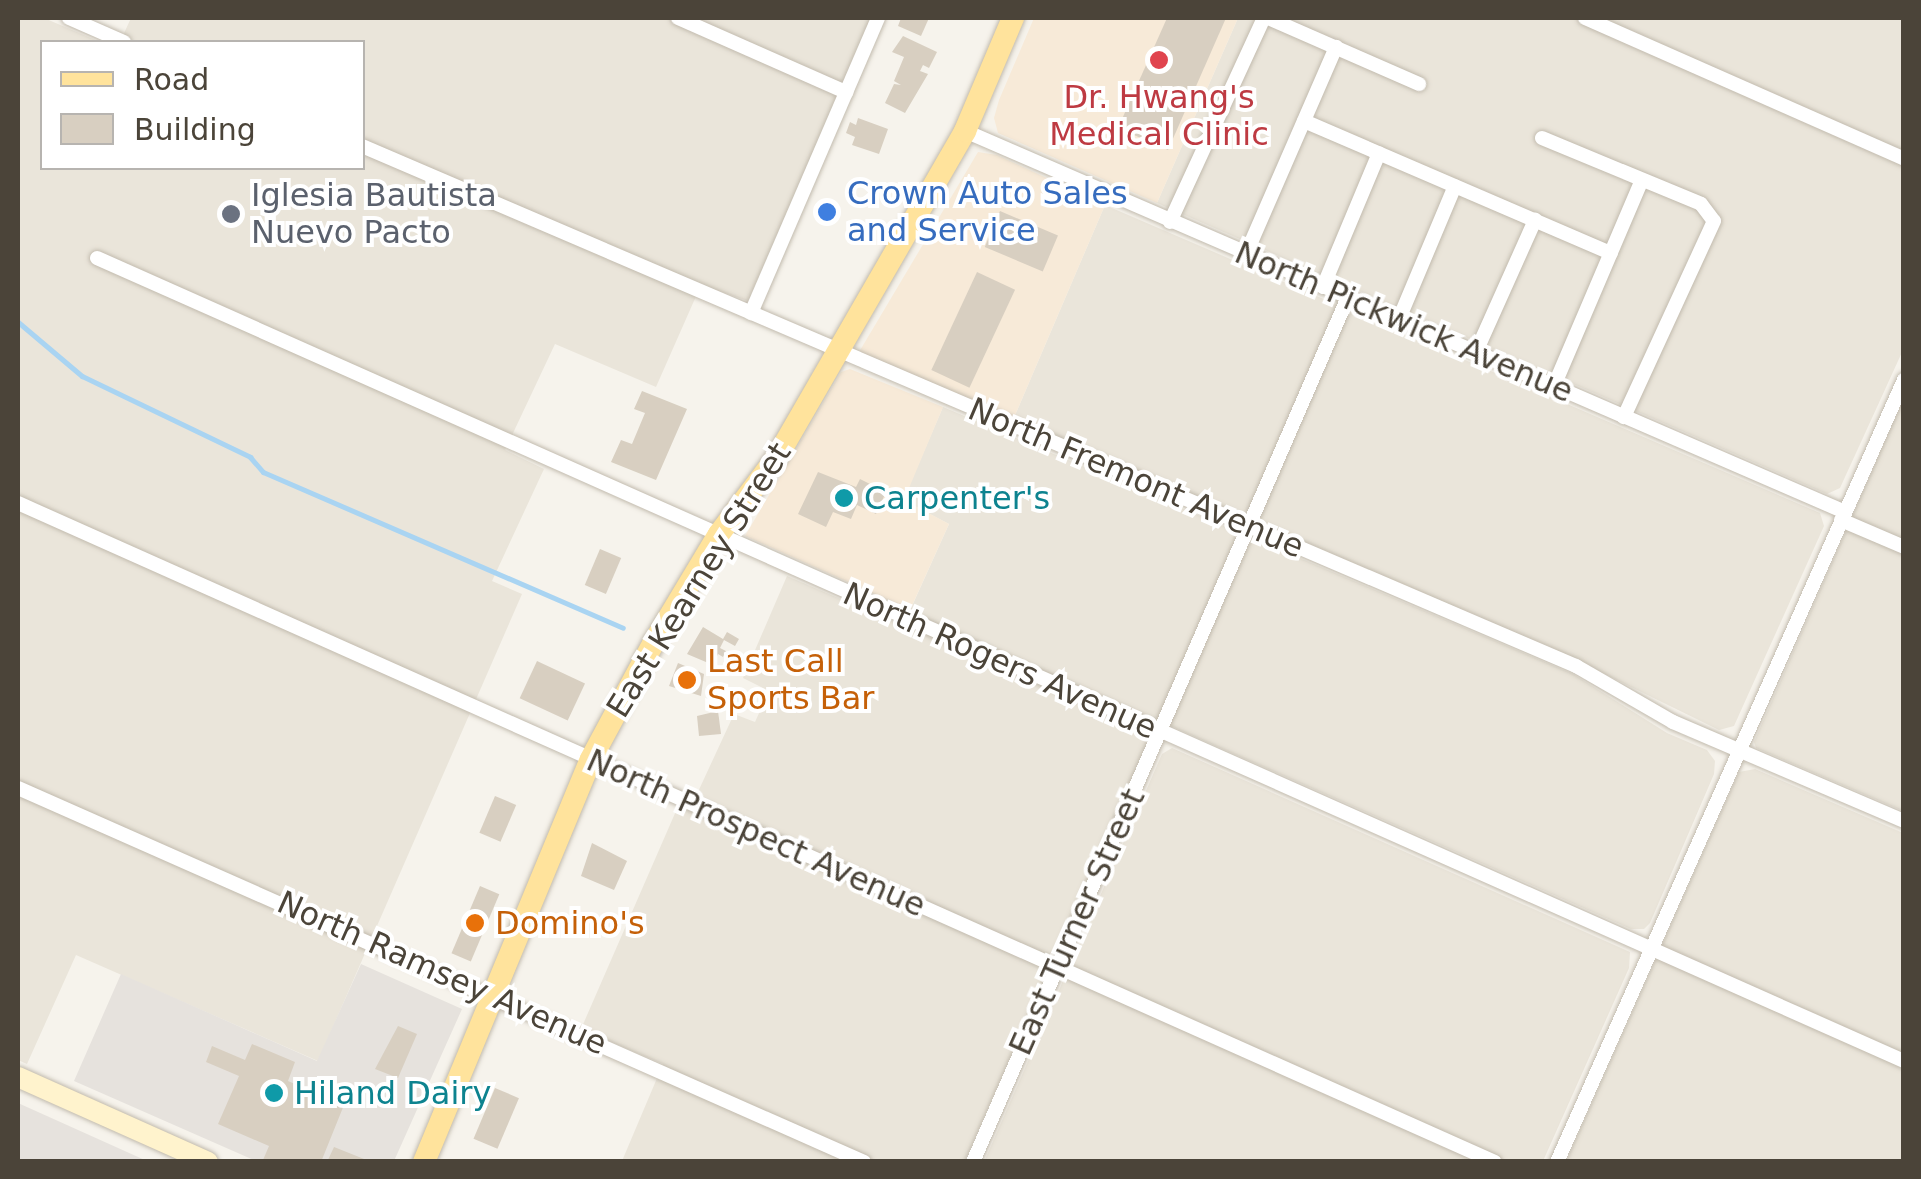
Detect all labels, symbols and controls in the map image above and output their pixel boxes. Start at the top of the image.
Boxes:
legend [40,40,365,170]
marker: Dr. Hwang's Medical Clinic [1146,47,1172,73]
text: Road [134,62,209,97]
place label: Dr. Hwang's Medical Clinic [1049,79,1269,154]
text: Building [134,112,256,147]
place label: Crown Auto Sales and Service [847,175,1128,250]
place label: Iglesia Bautista Nuevo Pacto [251,177,497,252]
marker: Crown Auto Sales and Service [816,201,838,223]
marker: Iglesia Bautista Nuevo Pacto [220,203,242,225]
street label: North Pickwick Avenue [1229,233,1579,411]
street label: North Fremont Avenue [963,390,1309,566]
street label: East Kearney Street [599,435,799,725]
place label: Carpenter's [864,479,1050,517]
marker: Carpenter's [833,487,855,509]
street label: North Rogers Avenue [837,575,1163,747]
place label: Last Call Sports Bar [707,643,874,718]
marker: Last Call Sports Bar [676,669,698,691]
street label: North Prospect Avenue [581,741,931,925]
street label: East Turner Street [1001,783,1153,1061]
street label: North Ramsey Avenue [271,883,613,1063]
place label: Domino's [495,904,645,942]
marker: Domino's [464,912,486,934]
place label: Hiland Dairy [294,1074,491,1112]
marker: Hiland Dairy [263,1082,285,1104]

